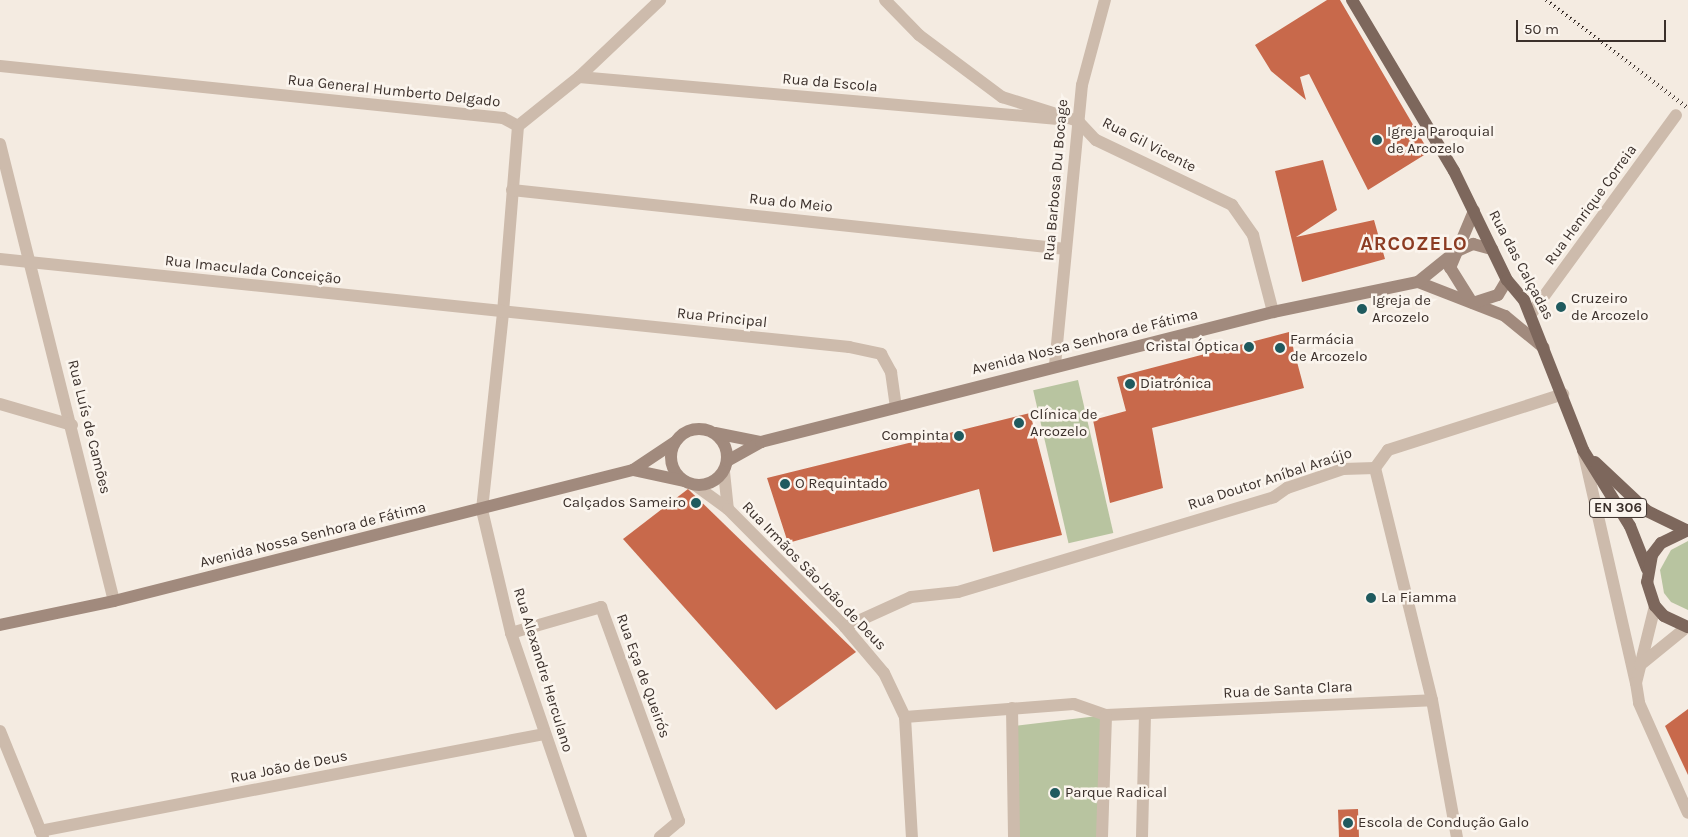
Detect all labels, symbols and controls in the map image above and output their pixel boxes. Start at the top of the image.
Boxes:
scale bar [1518,10,1668,42]
text: 50 m [1524,20,1559,38]
street label: Rua da Escola [782,70,878,96]
street label: Rua General Humberto Delgado [287,71,501,111]
street label: Rua Barbosa Du Bocage [1040,98,1072,262]
street label: Rua Gil Vicente [1099,114,1199,176]
place label: Igreja Paroquial de Arcozelo [1387,122,1494,157]
marker: Igreja Paroquial de Arcozelo [1371,134,1383,146]
street label: Rua Henrique Correia [1541,141,1641,269]
street label: Rua do Meio [748,190,834,216]
street label: Rua das Calçadas [1485,207,1557,323]
district label: ARCOZELO [1359,231,1469,255]
street label: Rua Imaculada Conceição [164,252,342,288]
place label: Cruzeiro de Arcozelo [1571,289,1648,324]
place label: Igreja de Arcozelo [1372,291,1431,326]
marker: Cruzeiro de Arcozelo [1555,301,1567,313]
marker: Igreja de Arcozelo [1356,303,1368,315]
street label: Rua Principal [676,304,768,332]
street label: Avenida Nossa Senhora de Fátima [970,305,1200,379]
place label: Farmácia de Arcozelo [1290,330,1367,365]
place label: Cristal Óptica [1146,338,1239,356]
marker: Cristal Óptica [1243,341,1255,353]
marker: Farmácia de Arcozelo [1274,342,1286,354]
street label: Rua Luís de Camões [64,358,114,496]
place label: Diatrónica [1140,375,1211,393]
marker: Diatrónica [1124,378,1136,390]
place label: Clínica de Arcozelo [1030,405,1098,440]
marker: Clínica de Arcozelo [1012,416,1026,430]
place label: Compinta [881,427,949,445]
marker: Compinta [953,430,965,442]
street label: Rua Doutor Aníbal Araújo [1186,444,1354,514]
place label: O Requintado [795,475,887,493]
marker: O Requintado [779,478,791,490]
place label: Calçados Sameiro [563,494,686,512]
road number: EN 306 [1588,496,1648,520]
marker: Calçados Sameiro [690,497,702,509]
street label: Avenida Nossa Senhora de Fátima [198,498,428,572]
street label: Rua Irmãos São João de Deus [738,498,890,654]
street label: Rua Alexandre Herculano [509,586,577,754]
place label: La Fiamma [1381,589,1457,607]
marker: La Fiamma [1365,592,1377,604]
street label: Rua Eça de Queirós [612,611,674,741]
street label: Rua de Santa Clara [1223,678,1353,702]
street label: Rua João de Deus [229,747,349,787]
place label: Parque Radical [1065,784,1167,802]
marker: Parque Radical [1049,787,1061,799]
place label: Escola de Condução Galo [1358,814,1529,832]
marker: Escola de Condução Galo [1342,817,1354,829]

